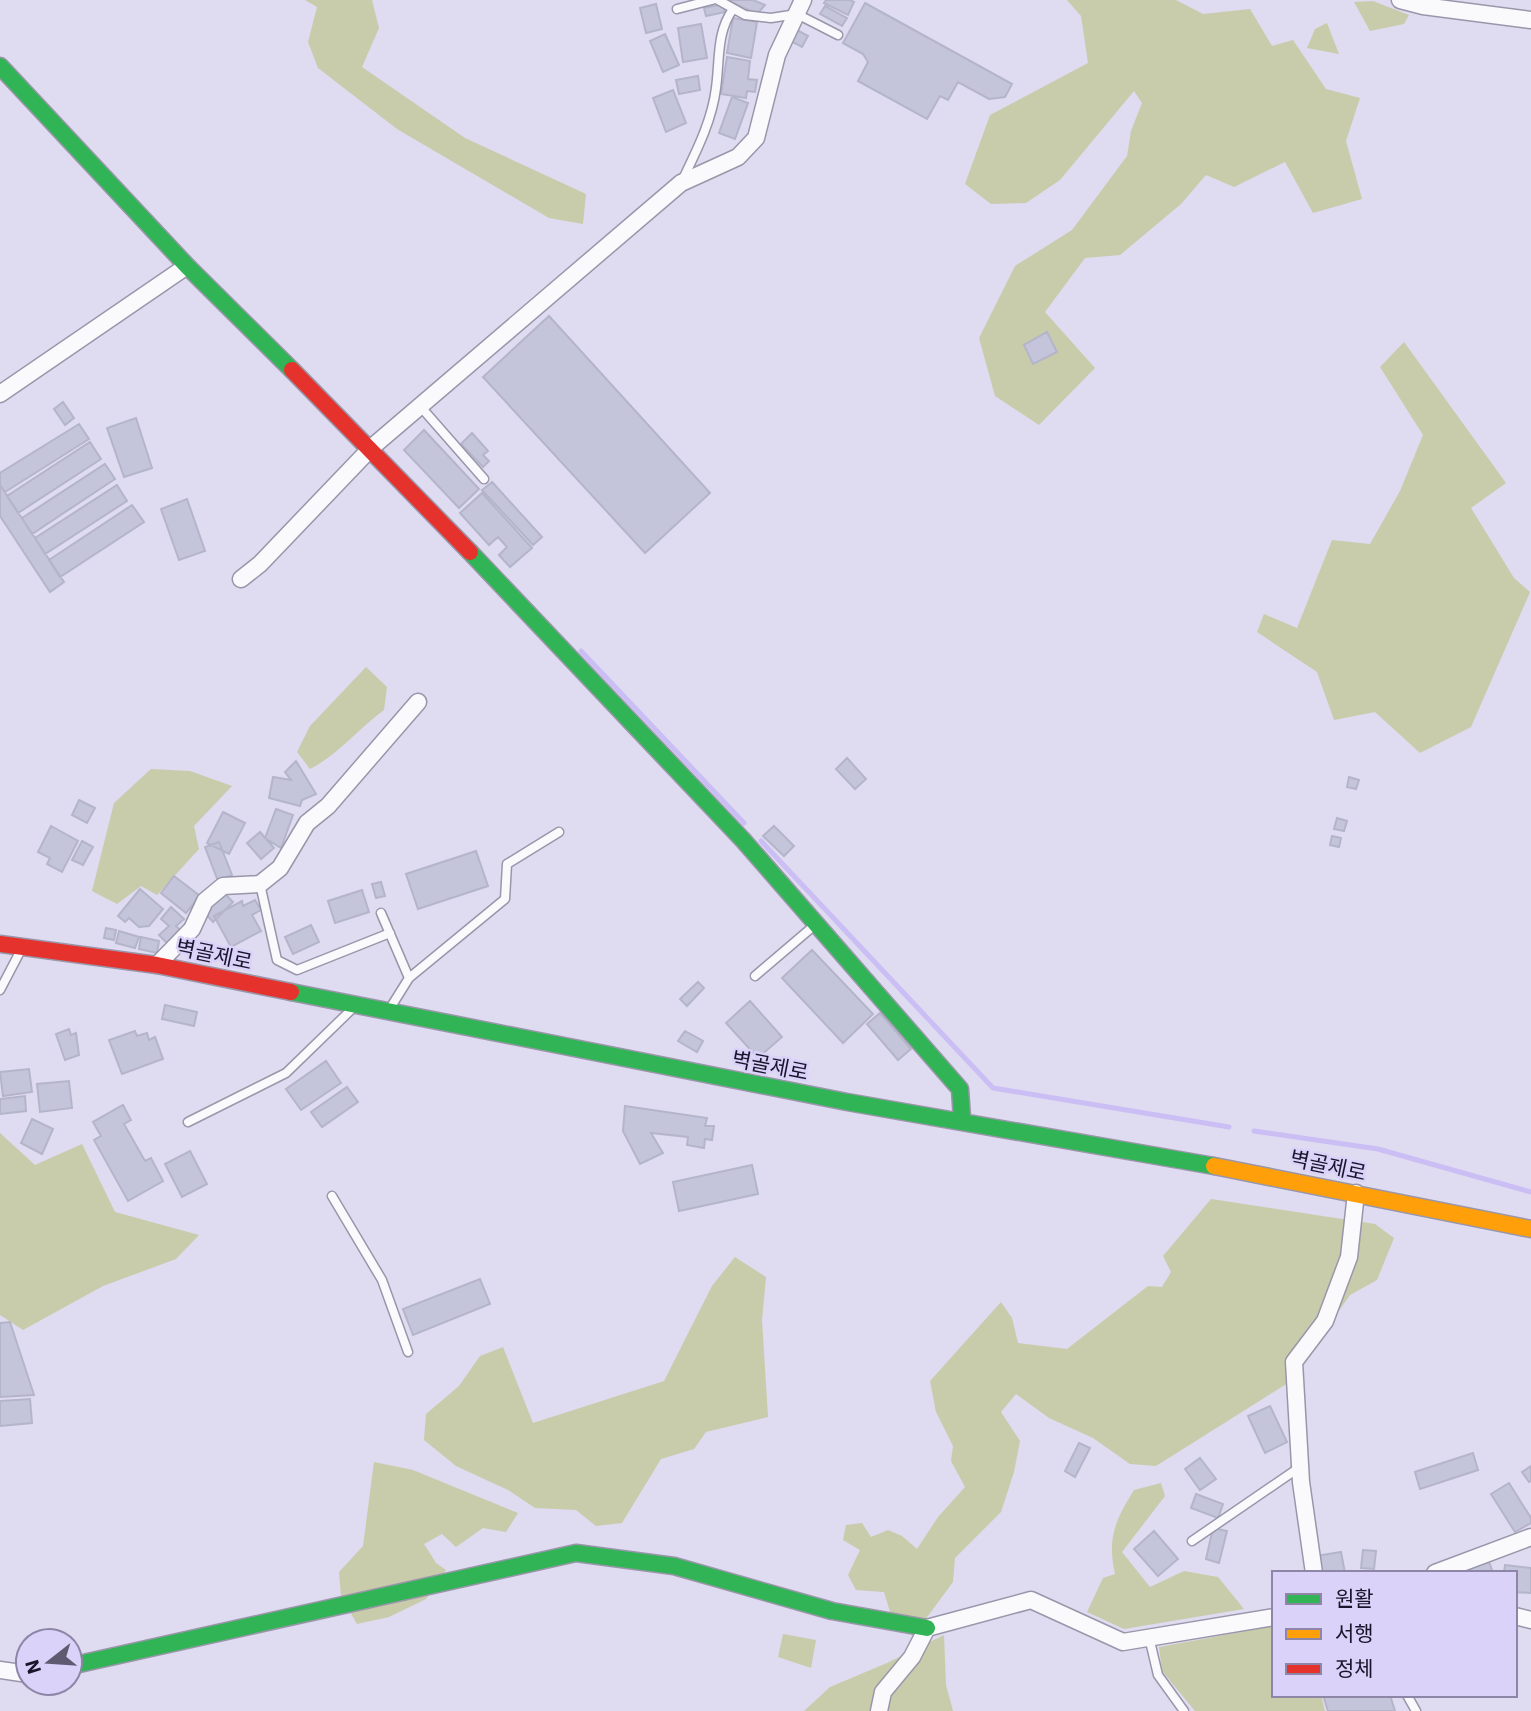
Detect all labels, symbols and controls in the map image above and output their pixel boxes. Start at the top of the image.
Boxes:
street label: 벽골제로 [174,932,255,976]
street label: 벽골제로 [730,1044,811,1086]
street label: 벽골제로 [1288,1143,1369,1187]
legend [1272,1571,1517,1697]
text: 원활 [1335,1584,1374,1612]
text: 서행 [1335,1619,1374,1647]
north arrow [14,1627,84,1697]
text: 정체 [1335,1654,1374,1682]
text: N [19,1657,46,1677]

